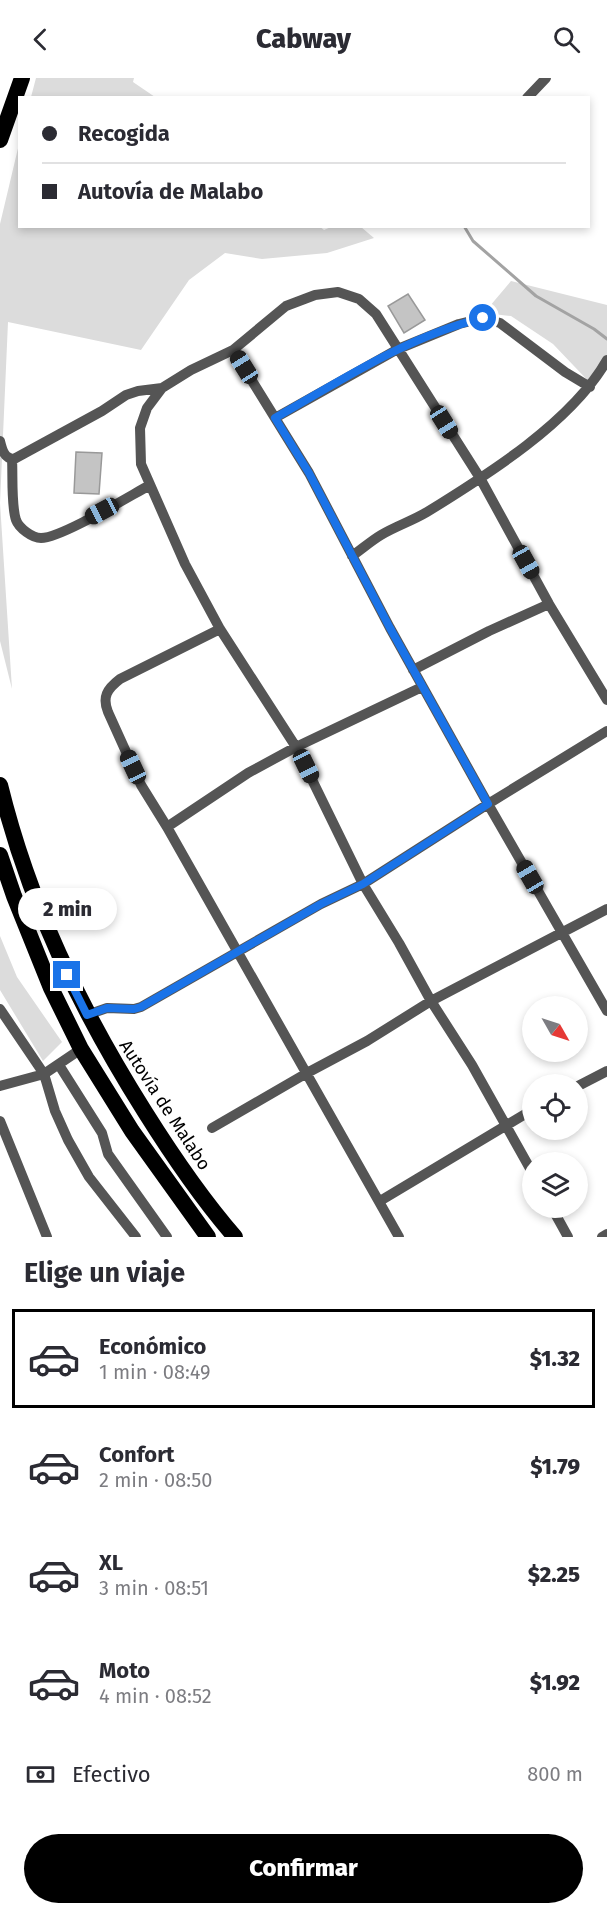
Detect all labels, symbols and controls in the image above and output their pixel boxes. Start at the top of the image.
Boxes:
icon: back [24,23,57,56]
text: Cabway [256,23,351,55]
icon: search [550,23,583,56]
text: Recogida [78,120,170,147]
text: Autovía de Malabo [78,178,263,205]
route start [469,304,496,331]
car [227,347,261,387]
car [427,402,461,442]
car [82,495,122,527]
car [509,542,543,582]
car [290,746,322,786]
car [117,747,149,787]
car [513,857,547,897]
callout: 2 min [17,888,116,930]
text: 2 min [43,897,92,921]
route end [53,961,80,988]
north arrow [522,996,588,1062]
map controls [522,996,588,1218]
street label: Autovía de Malabo [115,1036,215,1174]
button: locate [522,1074,588,1140]
button: layers [522,1152,588,1218]
text: Elige un viaje [24,1257,185,1289]
icon: car [27,1332,81,1386]
text: Económico [99,1333,206,1360]
text: $1.32 [530,1345,580,1372]
text: 1 min · 08:49 [99,1360,210,1384]
icon: car [27,1440,81,1494]
text: Confort [99,1441,175,1468]
text: $1.79 [530,1453,580,1480]
text: 2 min · 08:50 [99,1468,212,1492]
icon: car [27,1548,81,1602]
text: XL [99,1549,123,1576]
text: $2.25 [528,1561,580,1588]
text: 3 min · 08:51 [99,1576,209,1600]
icon: car [27,1656,81,1710]
text: Moto [99,1657,150,1684]
text: $1.92 [530,1669,580,1696]
text: 4 min · 08:52 [99,1684,212,1708]
icon: cash [24,1758,57,1791]
text: Efectivo [72,1761,151,1788]
text: 800 m [527,1762,583,1786]
button: Confirmar [24,1834,583,1903]

